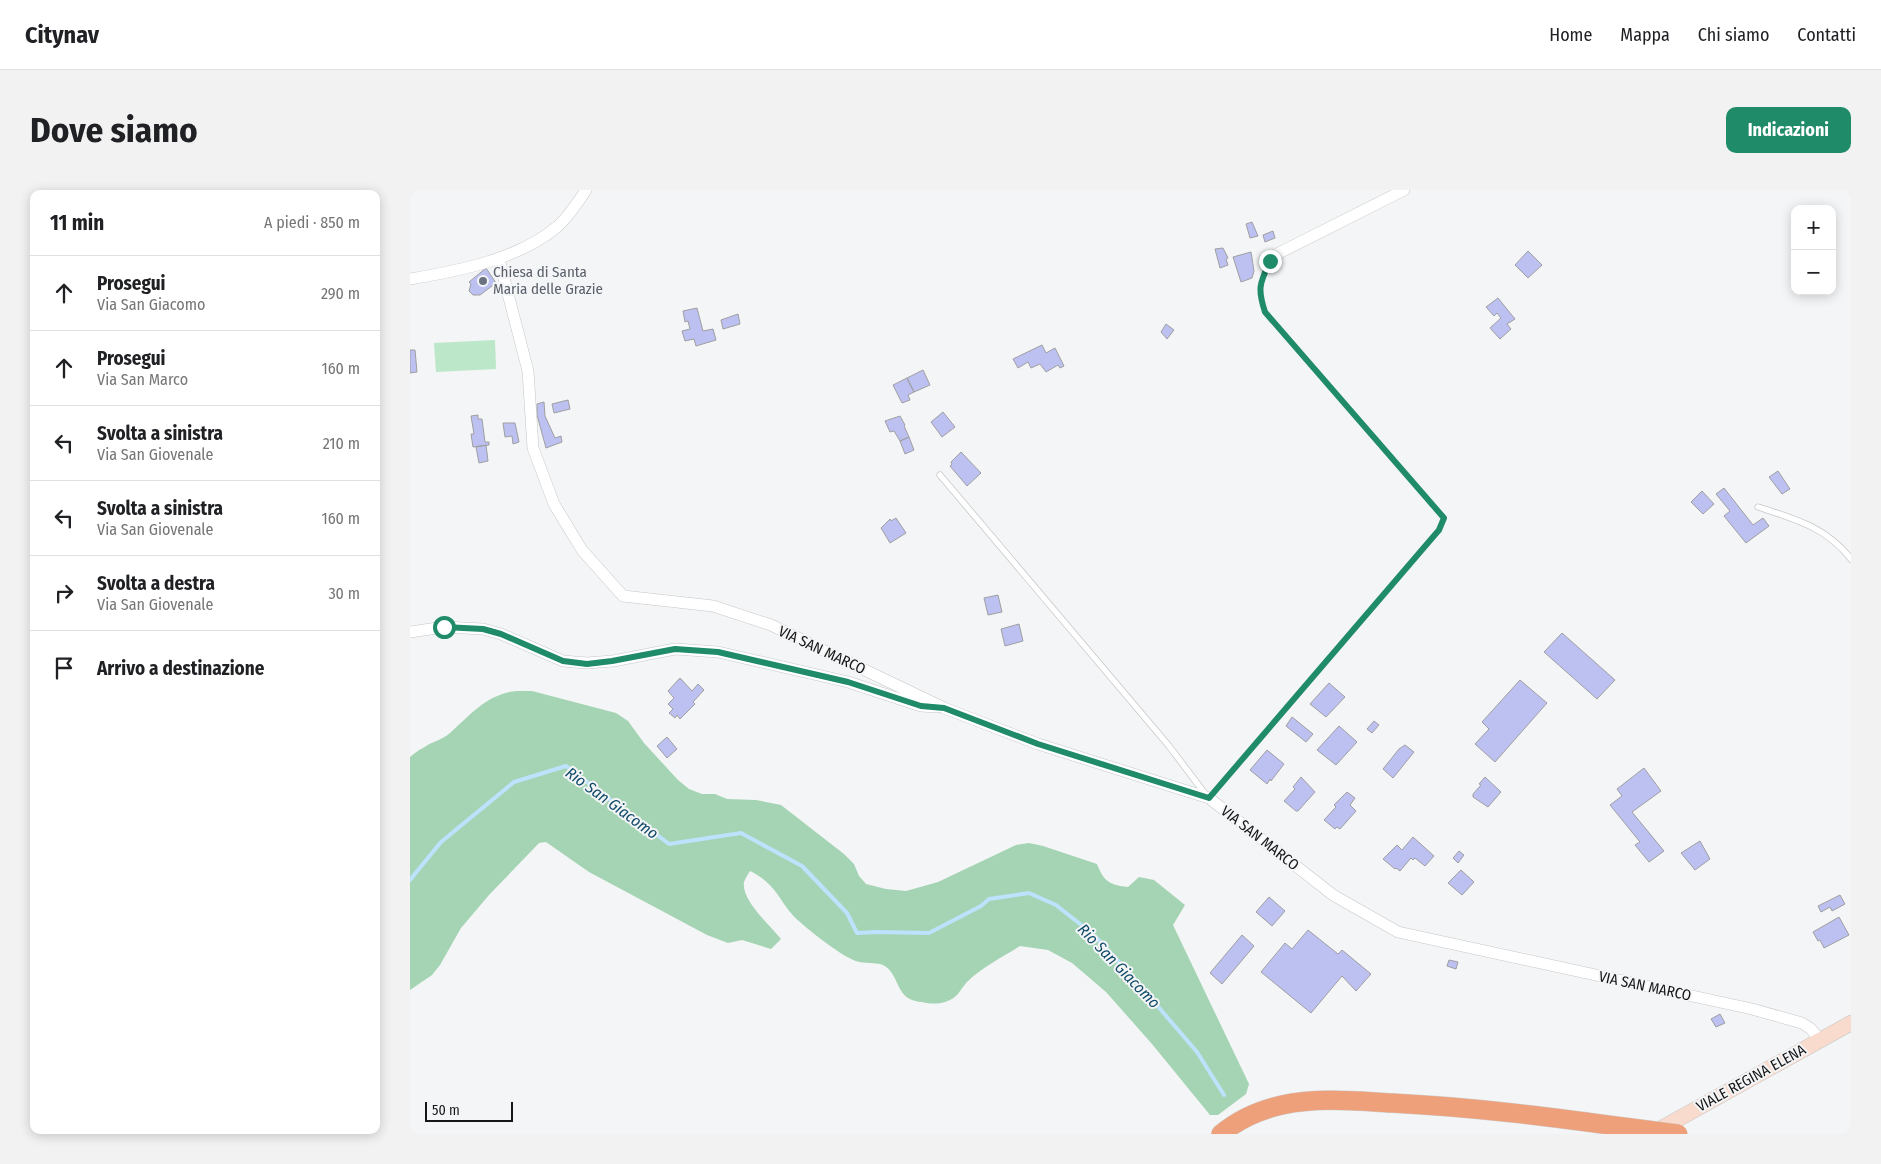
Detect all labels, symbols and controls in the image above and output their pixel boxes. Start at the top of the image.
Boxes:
text: Citynav [25,21,99,49]
text: Home [1549,24,1592,46]
text: Mappa [1620,24,1670,46]
text: Chi siamo [1698,24,1769,46]
text: Contatti [1797,24,1856,46]
button: Indicazioni [1726,107,1851,153]
text: Dove siamo [30,109,198,151]
map controls [1791,205,1836,295]
button: + [1791,205,1836,250]
text: 11 min [50,210,104,236]
text: A piedi · 850 m [264,213,360,232]
route end [1259,250,1282,273]
button: − [1791,250,1836,295]
place label: Chiesa di Santa Maria delle Grazie [493,263,603,298]
text: Prosegui [97,272,166,295]
marker: Chiesa di Santa Maria delle Grazie [477,275,489,287]
icon: ahead [50,279,78,307]
text: 290 m [321,284,360,303]
text: Via San Giacomo [97,295,205,314]
text: Prosegui [97,347,166,370]
icon: ahead [50,354,78,382]
text: 160 m [321,359,360,378]
text: Via San Marco [97,370,188,389]
text: Svolta a sinistra [97,422,223,445]
icon: left [50,429,78,457]
text: 210 m [323,434,360,453]
text: Via San Giovenale [97,445,213,464]
text: Svolta a sinistra [97,497,223,520]
icon: left [50,504,78,532]
text: 160 m [321,509,360,528]
text: Via San Giovenale [97,520,213,539]
text: Svolta a destra [97,572,215,595]
icon: right [50,579,78,607]
text: 30 m [328,584,360,603]
text: Via San Giovenale [97,595,213,614]
route start [433,616,456,639]
street label: VIA SAN MARCO [776,622,868,678]
icon: arrive [50,654,78,682]
text: Arrivo a destinazione [97,657,264,680]
water label: Rio San Giacomo [562,763,662,843]
street label: VIA SAN MARCO [1217,802,1303,874]
water label: Rio San Giacomo [1074,920,1164,1012]
street label: VIA SAN MARCO [1597,967,1693,1005]
street label: VIALE REGINA ELENA [1693,1040,1809,1116]
scale bar [425,1099,512,1122]
text: 50 m [432,1102,460,1119]

